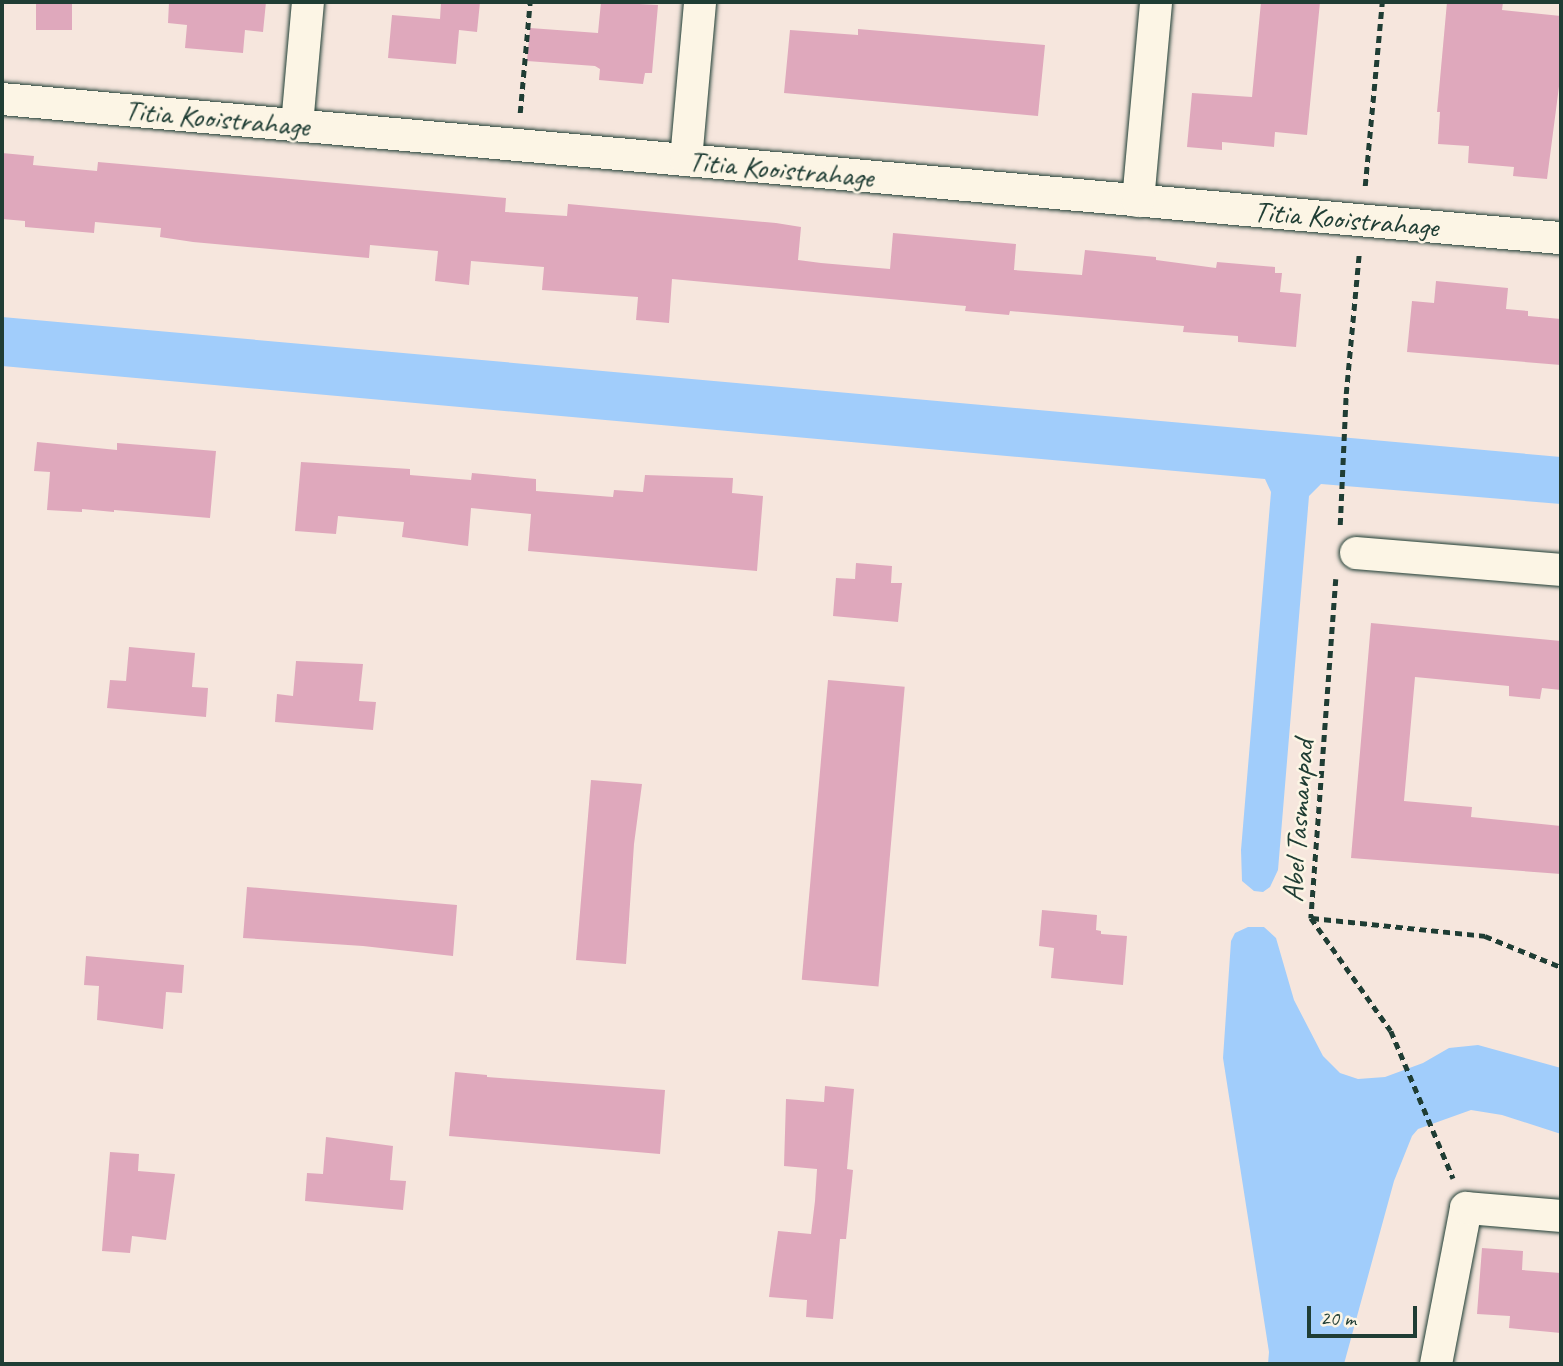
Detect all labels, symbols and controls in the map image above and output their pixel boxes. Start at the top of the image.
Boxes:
street label: Titia Kooistrahage [123,92,311,144]
street label: Titia Kooistrahage [687,143,875,195]
street label: Titia Kooistrahage [1252,193,1440,245]
street label: Abel Tasmanpad [1274,738,1322,904]
scale bar [1311,1292,1421,1336]
text: 20 m [1320,1305,1356,1331]

